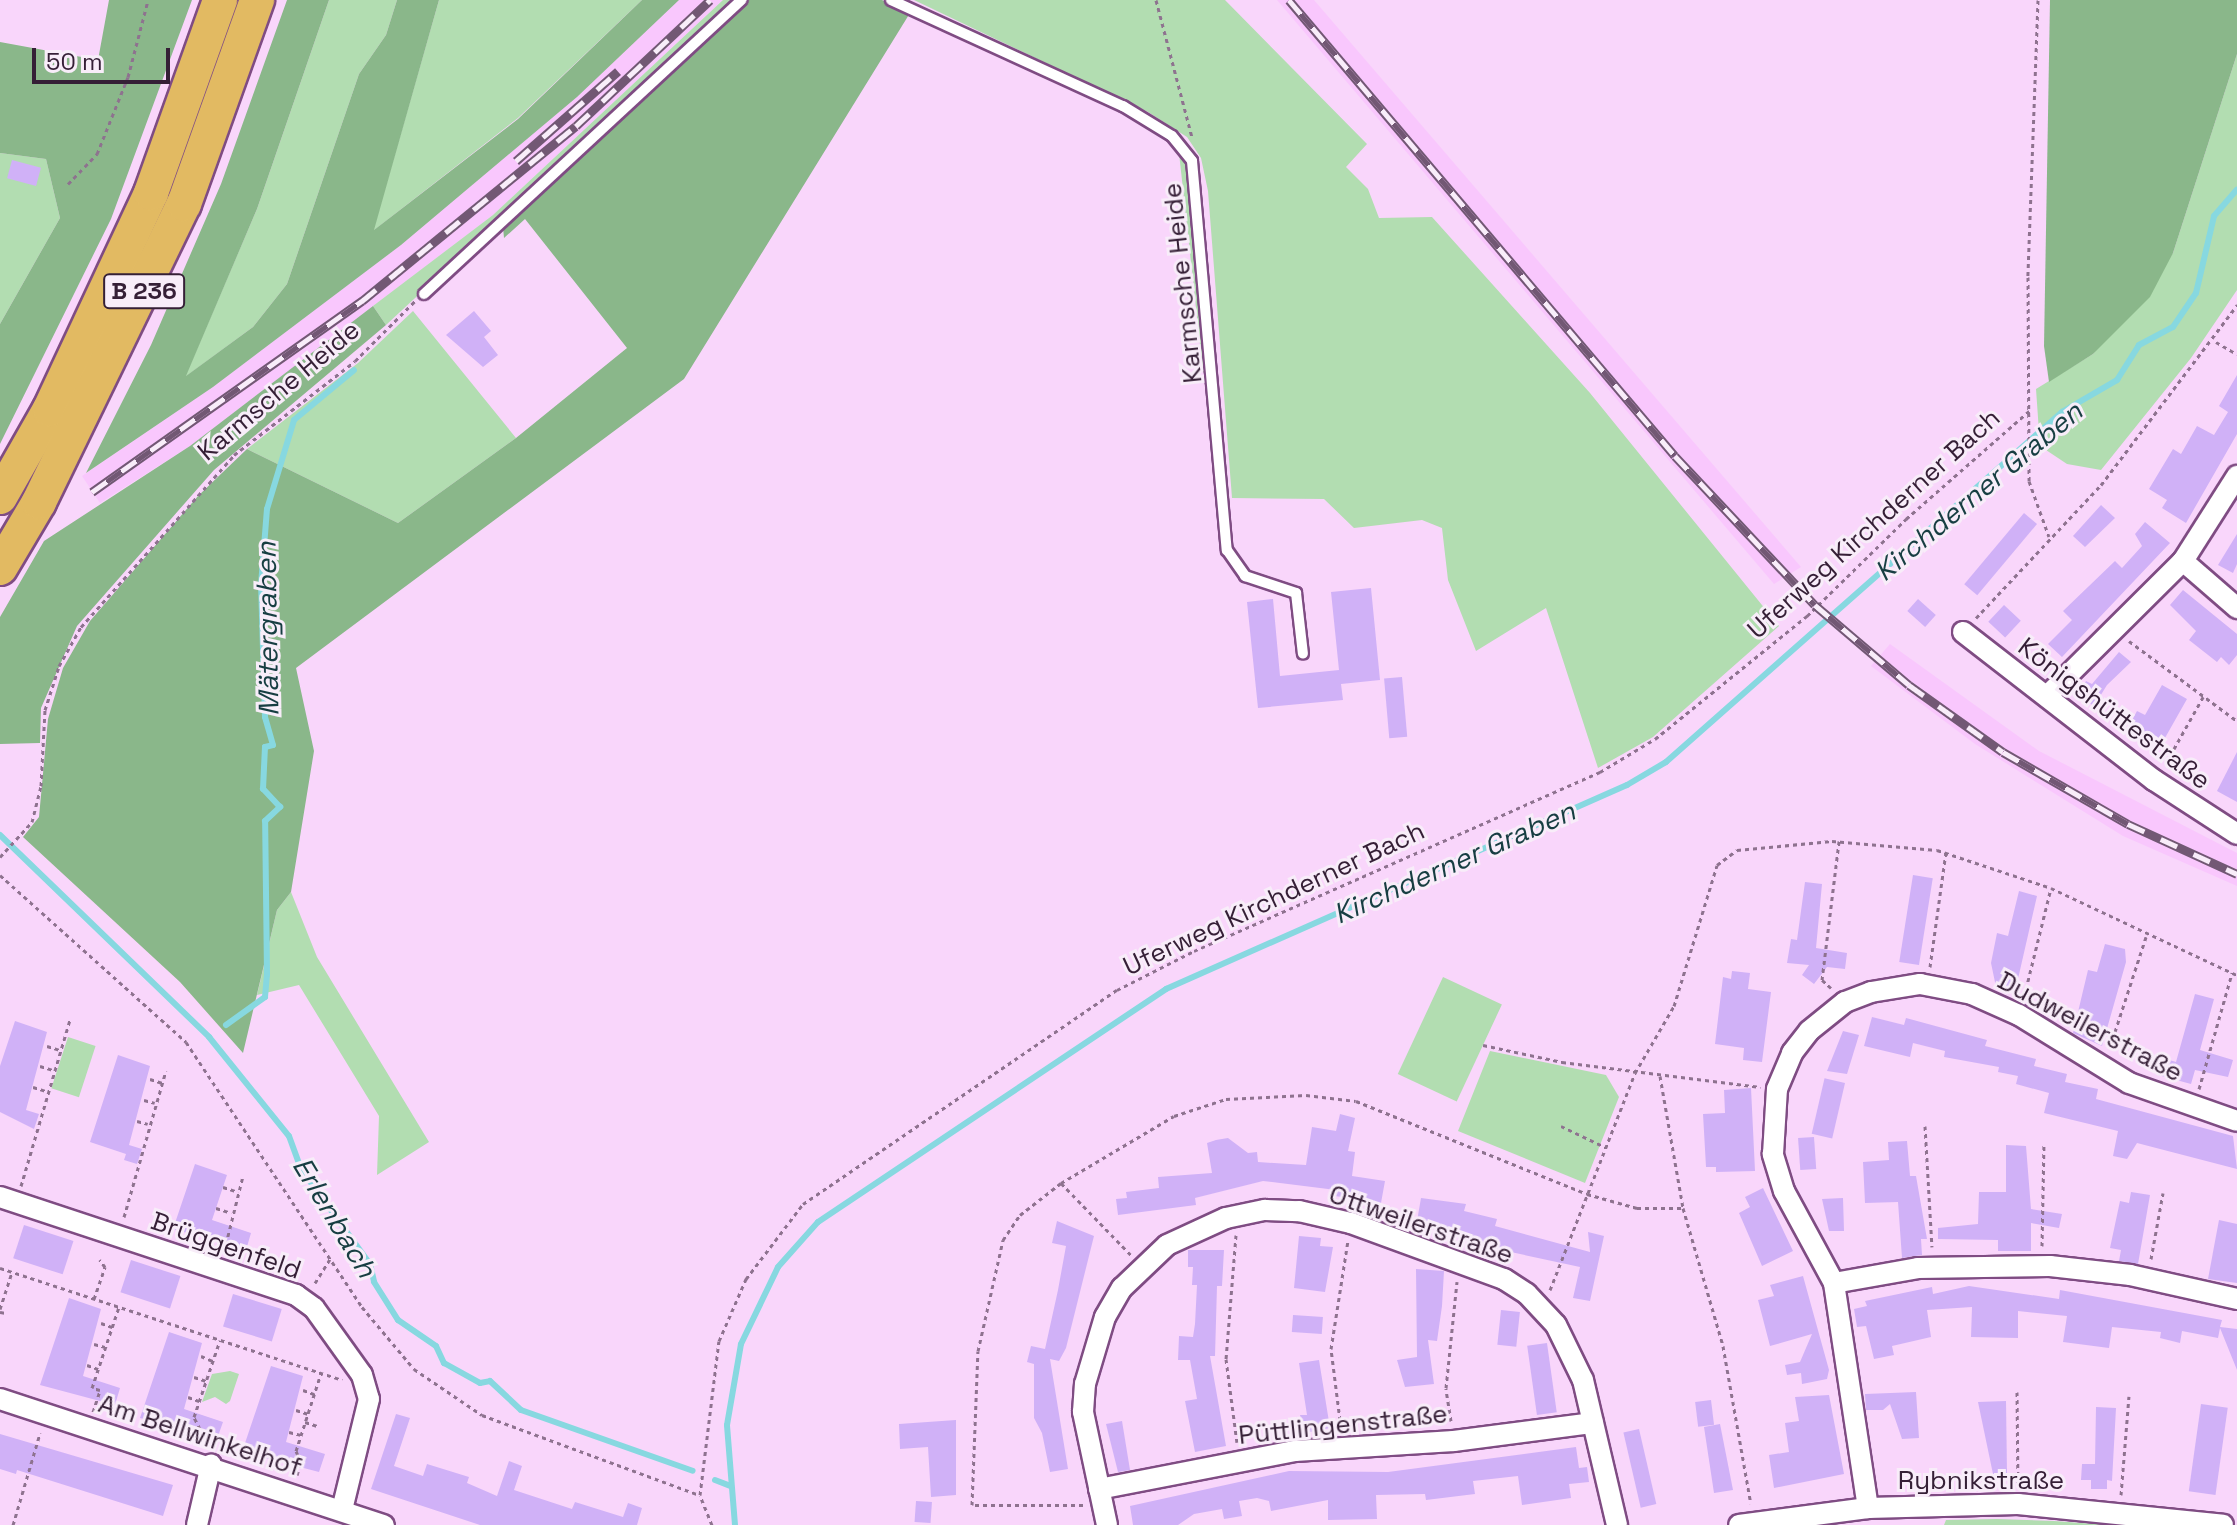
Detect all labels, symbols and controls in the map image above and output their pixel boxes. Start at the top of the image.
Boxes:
scale bar [36,32,174,82]
text: 50 m [46,46,103,77]
street label: Karmsche Heide [1157,181,1209,385]
road number: B 236 [102,271,186,311]
street label: Karmsche Heide [192,314,366,468]
water label: Kirchderner Graben [1867,394,2089,588]
street label: Uferweg Kirchderner Bach [1741,402,2007,646]
water label: Mätergraben [249,542,285,716]
street label: Königshüttestraße [2012,631,2216,797]
water label: Kirchderner Graben [1328,794,1580,930]
street label: Uferweg Kirchderner Bach [1118,815,1430,983]
street label: Dudweilerstraße [1992,965,2188,1089]
water label: Erlenbach [286,1151,384,1283]
street label: Ottweilerstraße [1325,1179,1517,1271]
street label: Brüggenfeld [147,1206,305,1286]
street label: Am Bellwinkelhof [94,1388,306,1484]
street label: Püttlingenstraße [1237,1399,1449,1451]
street label: Rybnikstraße [1898,1465,2064,1497]

